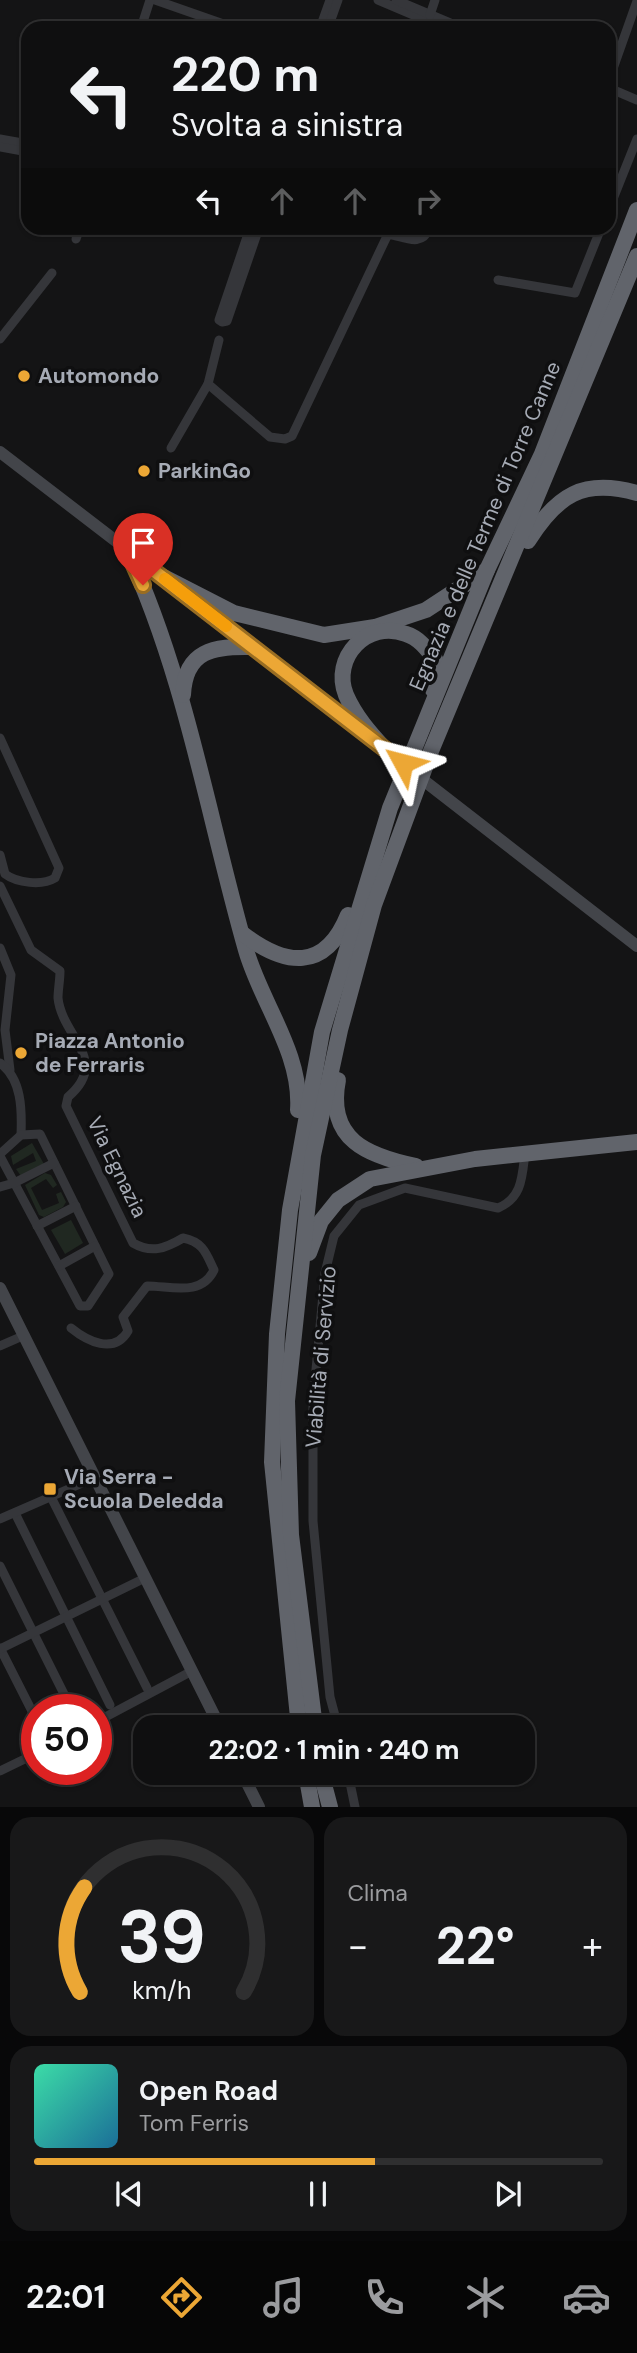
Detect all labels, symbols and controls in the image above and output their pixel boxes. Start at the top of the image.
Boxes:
text: 220 m [171,42,319,106]
icon: left [56,49,147,140]
text: Svolta a sinistra [171,104,403,146]
icon: left [190,182,228,220]
icon: ahead [263,182,301,220]
icon: ahead [336,182,374,220]
icon: right [409,182,447,220]
street label: Egnazia e delle Terme di Torre Canne [403,357,567,695]
place label: Automondo [38,362,159,390]
marker: Automondo [16,368,32,384]
place label: ParkinGo [158,457,251,485]
marker: ParkinGo [136,463,152,479]
pin [113,513,173,585]
icon: arrive [124,524,162,562]
position arrow [366,726,440,800]
place label: Piazza Antonio de Ferraris [35,1027,185,1079]
marker: Piazza Antonio de Ferraris [13,1045,29,1061]
street label: Via Egnazia [80,1112,154,1222]
street label: Viabilità di Servizio [299,1265,343,1449]
place label: Via Serra - Scuola Deledda [64,1463,224,1515]
marker: Via Serra - Scuola Deledda [42,1481,58,1497]
speed limit sign: 50 [21,1694,112,1785]
text: 22:02 · 1 min · 240 m [208,1733,460,1767]
text: Clima [348,1878,408,1908]
text: 39 [118,1891,206,1986]
text: 22° [436,1912,515,1980]
text: − [348,1921,368,1971]
text: + [582,1921,603,1971]
text: km/h [132,1974,191,2007]
text: Open Road [139,2074,278,2108]
text: Tom Ferris [139,2108,249,2138]
icon: previous [110,2175,148,2213]
icon: pause [299,2175,337,2213]
icon: next [489,2175,527,2213]
icon: directions [157,2273,206,2322]
icon: music [259,2273,308,2322]
icon: phone [360,2273,409,2322]
icon: climate [461,2273,510,2322]
icon: car [562,2273,611,2322]
text: 22:01 [26,2276,105,2318]

